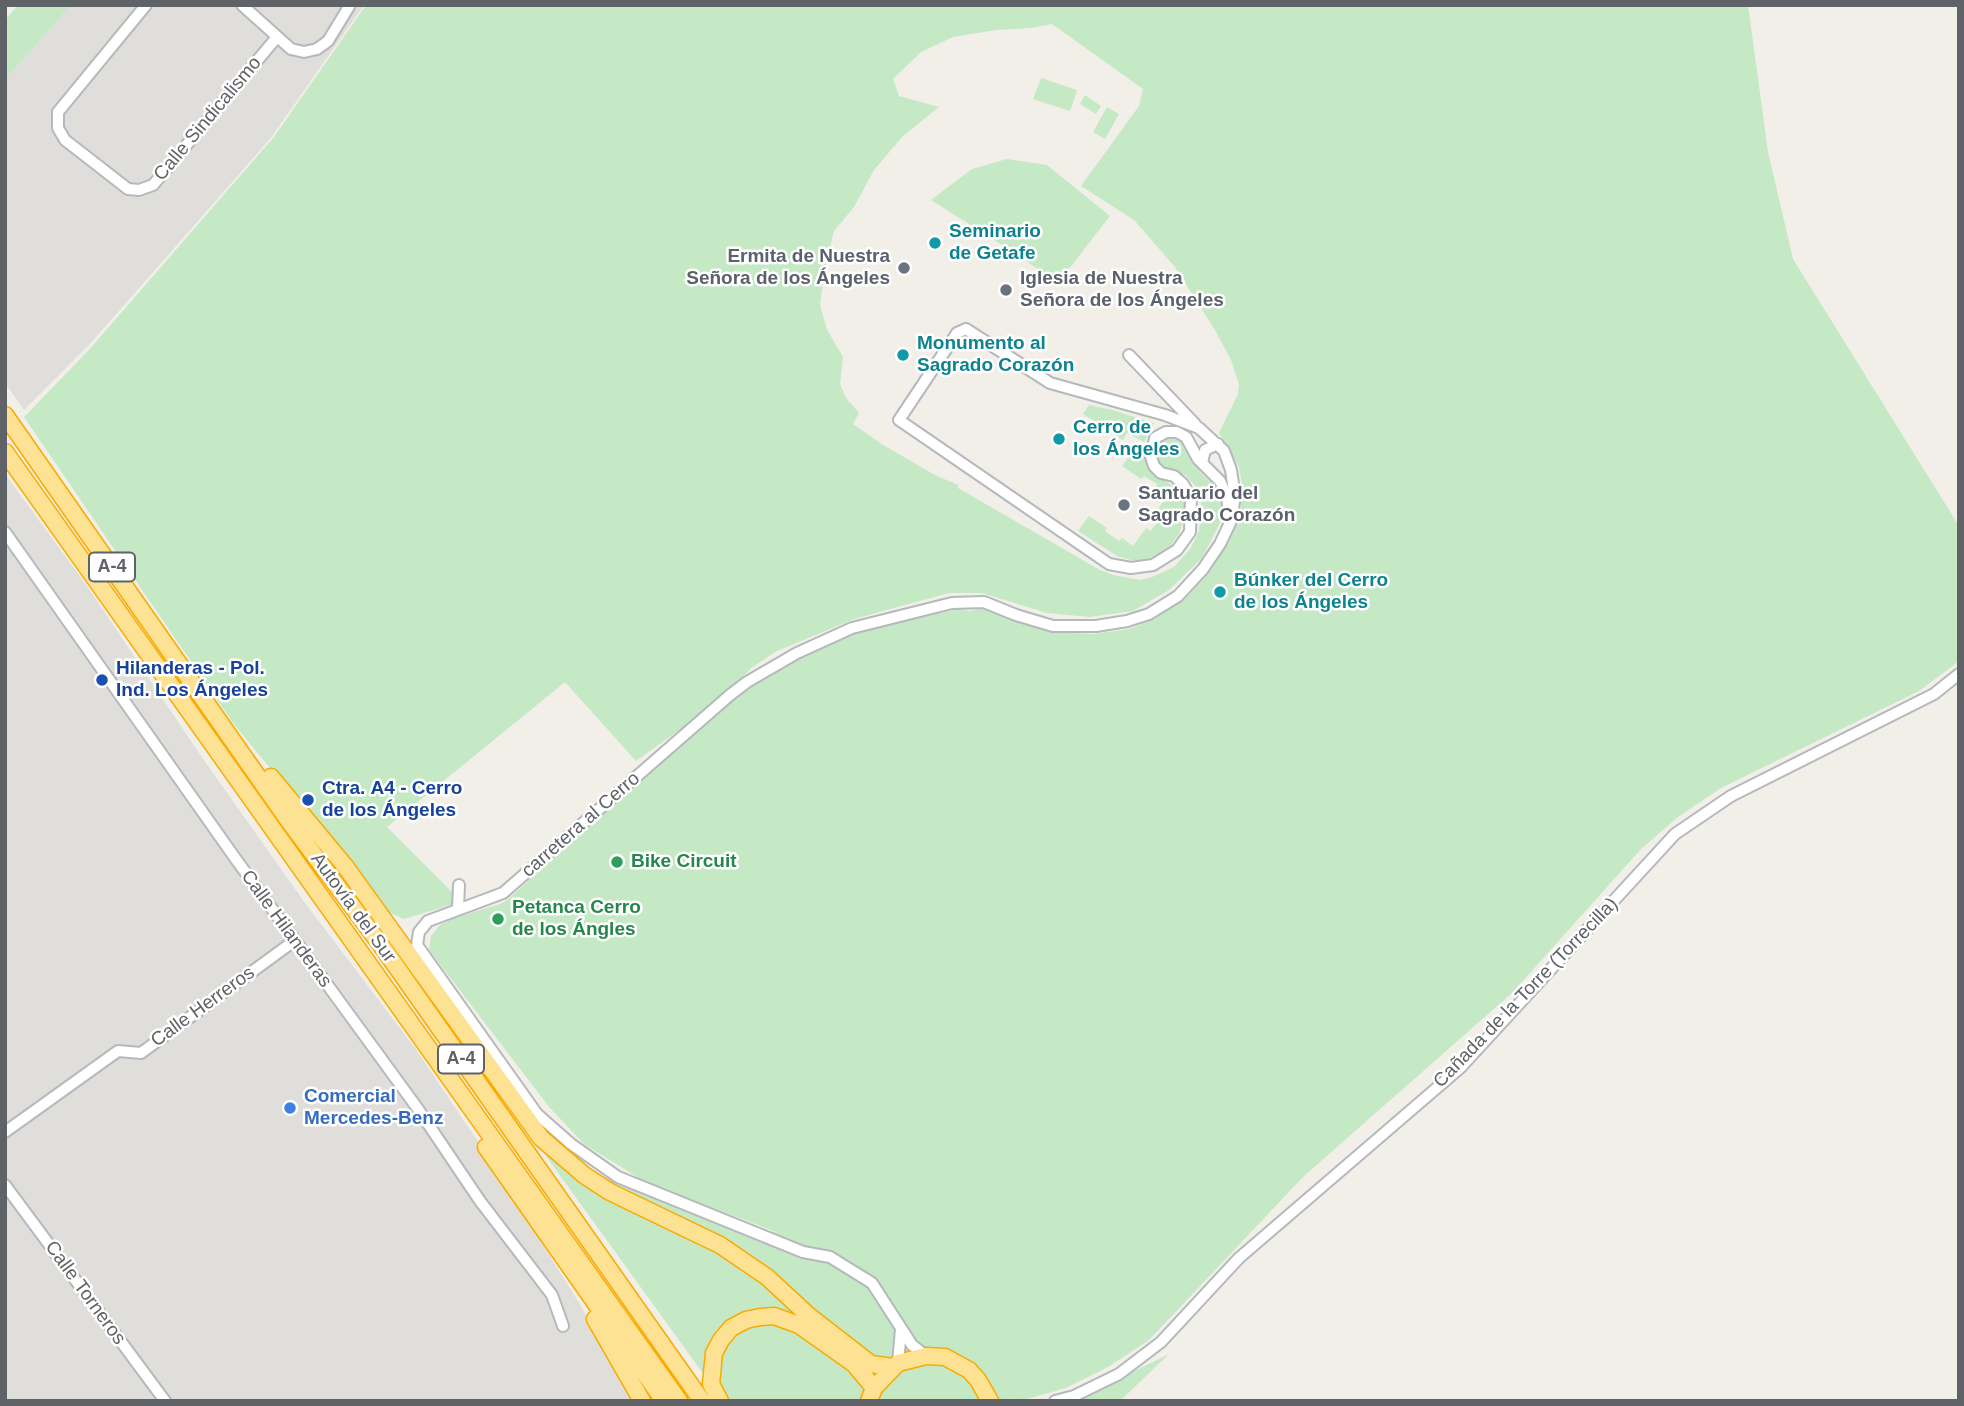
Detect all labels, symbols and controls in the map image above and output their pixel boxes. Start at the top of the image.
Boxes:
street label: Calle Sindicalismo [149,52,267,186]
place label: Seminario de Getafe [949,221,1041,265]
marker: Seminario de Getafe [927,235,943,251]
place label: Ermita de Nuestra Señora de los Ángeles [686,246,890,290]
marker: Ermita de Nuestra Señora de los Ángeles [896,260,912,276]
place label: Iglesia de Nuestra Señora de los Ángeles [1020,268,1224,312]
marker: Iglesia de Nuestra Señora de los Ángeles [998,282,1014,298]
place label: Monumento al Sagrado Corazón [917,333,1074,377]
marker: Monumento al Sagrado Corazón [895,347,911,363]
place label: Cerro de los Ángeles [1073,417,1180,461]
marker: Cerro de los Ángeles [1051,431,1067,447]
place label: Santuario del Sagrado Corazón [1138,483,1295,527]
marker: Santuario del Sagrado Corazón [1116,497,1132,513]
road number: A-4 [89,552,135,582]
place label: Búnker del Cerro de los Ángeles [1234,570,1388,614]
marker: Búnker del Cerro de los Ángeles [1212,584,1228,600]
place label: Hilanderas - Pol. Ind. Los Ángeles [116,658,268,702]
marker: Hilanderas - Pol. Ind. Los Ángeles [94,672,110,688]
street label: carretera al Cerro [517,768,645,882]
place label: Ctra. A4 - Cerro de los Ángeles [322,778,462,822]
marker: Ctra. A4 - Cerro de los Ángeles [300,792,316,808]
street label: Autovía del Sur [306,849,400,967]
place label: Bike Circuit [631,851,737,873]
marker: Bike Circuit [609,854,625,870]
street label: Calle Hilanderas [236,866,336,992]
street label: Cañada de la Torre (Torrecilla) [1429,893,1623,1093]
place label: Petanca Cerro de los Ángles [512,897,641,941]
marker: Petanca Cerro de los Ángles [490,911,506,927]
street label: Calle Herreros [147,962,259,1052]
road number: A-4 [438,1044,484,1074]
place label: Comercial Mercedes-Benz [304,1086,443,1130]
marker: Comercial Mercedes-Benz [282,1100,298,1116]
street label: Calle Torneros [40,1237,130,1349]

